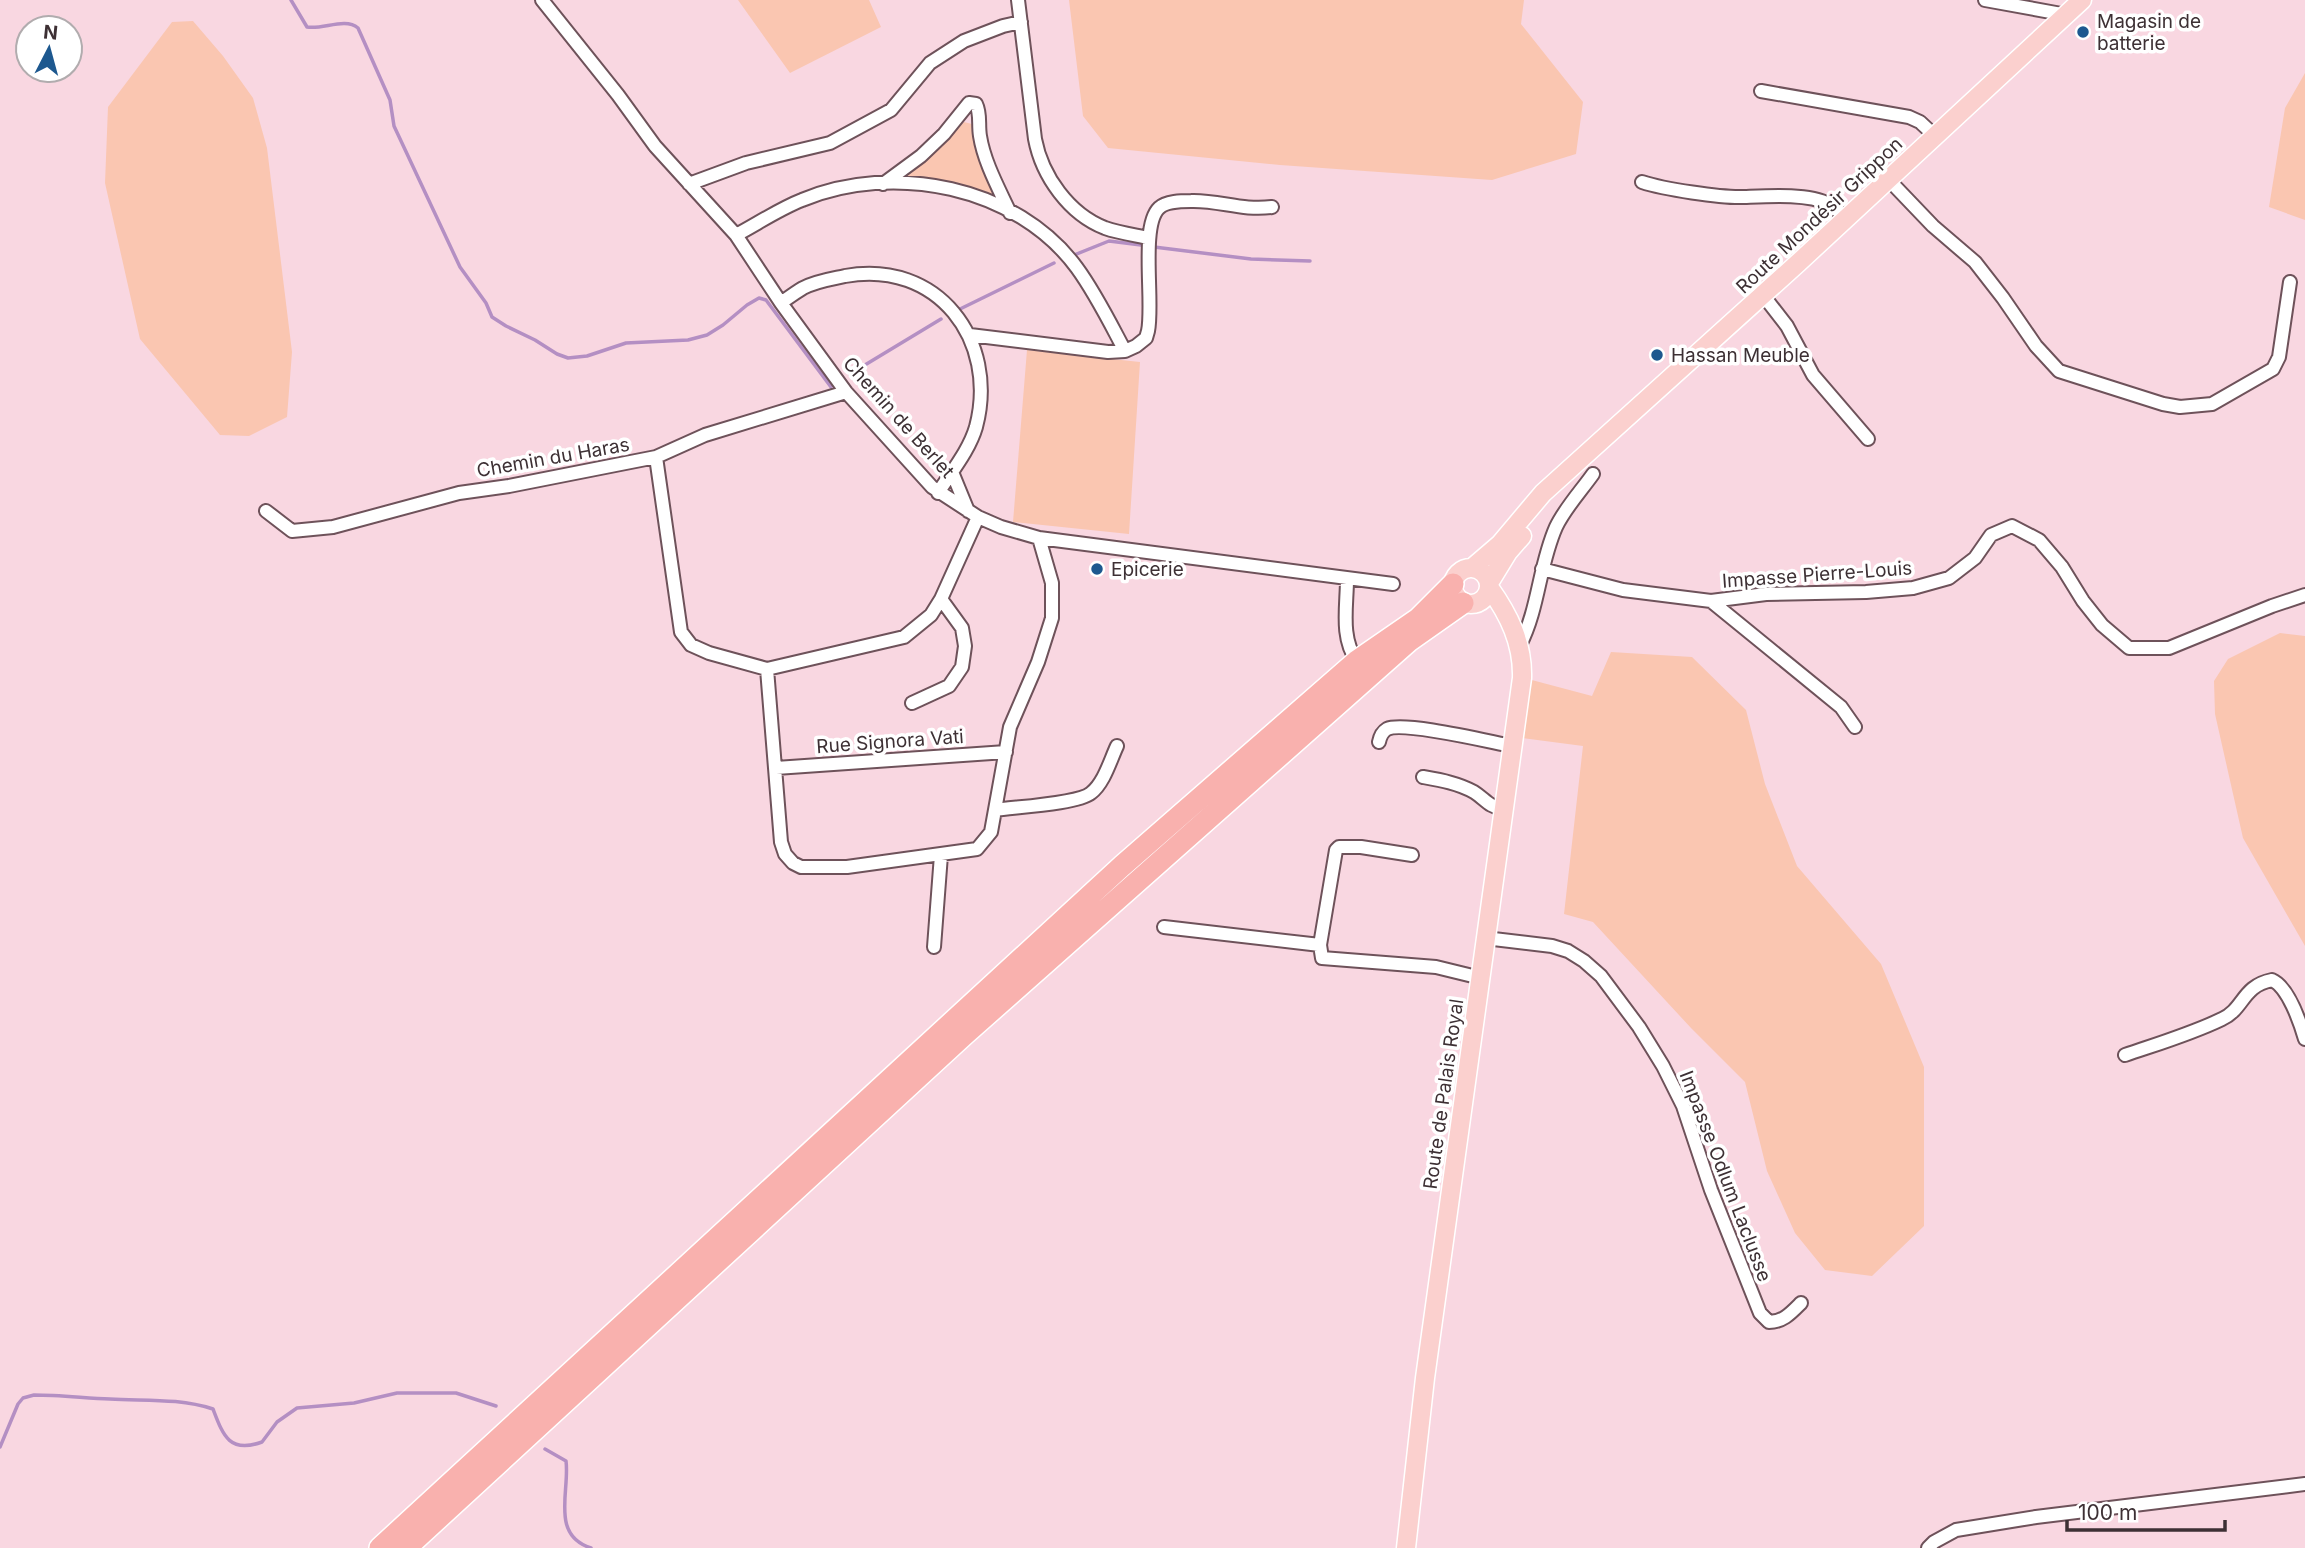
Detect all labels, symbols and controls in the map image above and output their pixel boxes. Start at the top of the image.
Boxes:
place label: Magasin de batterie [2097,10,2201,55]
north arrow [14,14,84,84]
text: N [42,20,59,45]
marker: Magasin de batterie [2075,24,2091,40]
street label: Route Mondésir Grippon [1732,132,1907,298]
place label: Hassan Meuble [1671,344,1810,367]
marker: Hassan Meuble [1649,347,1665,363]
street label: Chemin de Berlet [838,352,959,483]
street label: Chemin du Haras [475,433,631,482]
street label: Impasse Pierre-Louis [1721,556,1913,593]
place label: Epicerie [1111,558,1184,581]
marker: Epicerie [1089,561,1105,577]
street label: Rue Signora Vati [816,725,965,758]
street label: Route de Palais Royal [1419,997,1468,1191]
street label: Impasse Odlum Laclusse [1675,1068,1776,1285]
scale bar [2067,1488,2224,1532]
text: 100 m [2078,1500,2137,1525]

